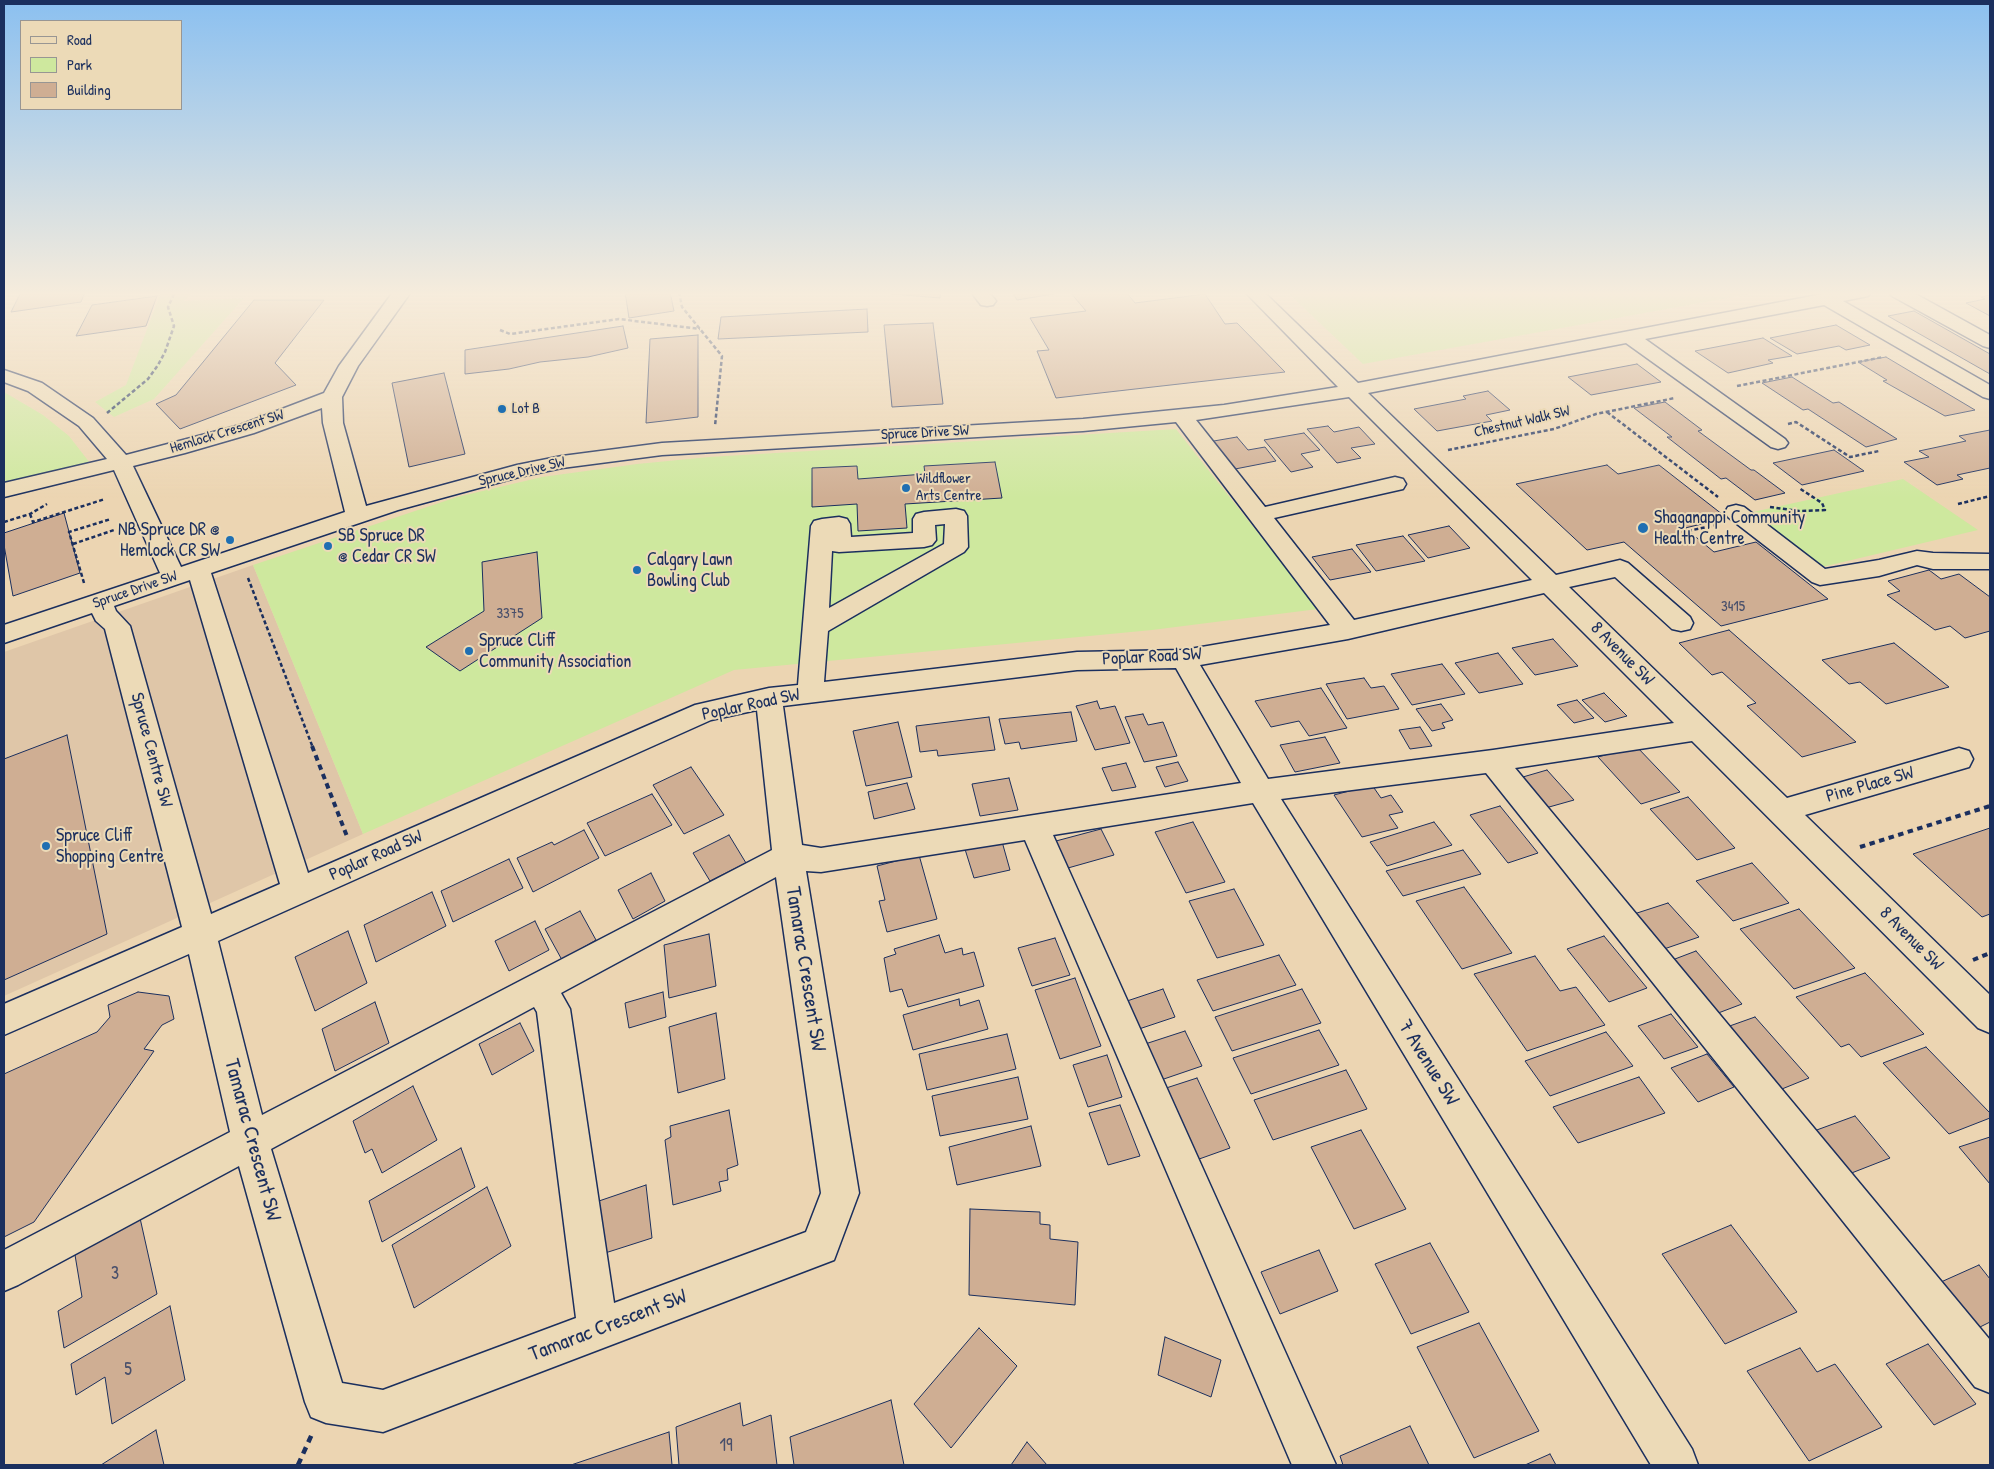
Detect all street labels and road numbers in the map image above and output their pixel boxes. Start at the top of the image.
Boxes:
street label: Chestnut Walk SW [1472,402,1572,442]
street label: Hemlock Crescent SW [168,406,286,458]
street label: Spruce Drive SW [881,422,969,444]
street label: Spruce Drive SW [477,453,567,491]
street label: Spruce Drive SW [90,567,180,613]
street label: 8 Avenue SW [1586,618,1658,690]
street label: Poplar Road SW [1102,644,1202,670]
street label: Poplar Road SW [700,684,802,726]
street label: Spruce Centre SW [125,691,177,809]
street label: Pine Place SW [1824,762,1916,808]
street label: Poplar Road SW [326,826,426,886]
street label: Tamarac Crescent SW [780,885,830,1053]
street label: 8 Avenue SW [1875,903,1947,975]
street label: 7 Avenue SW [1392,1016,1464,1110]
street label: Tamarac Crescent SW [218,1056,286,1224]
street label: Tamarac Crescent SW [526,1284,690,1368]

